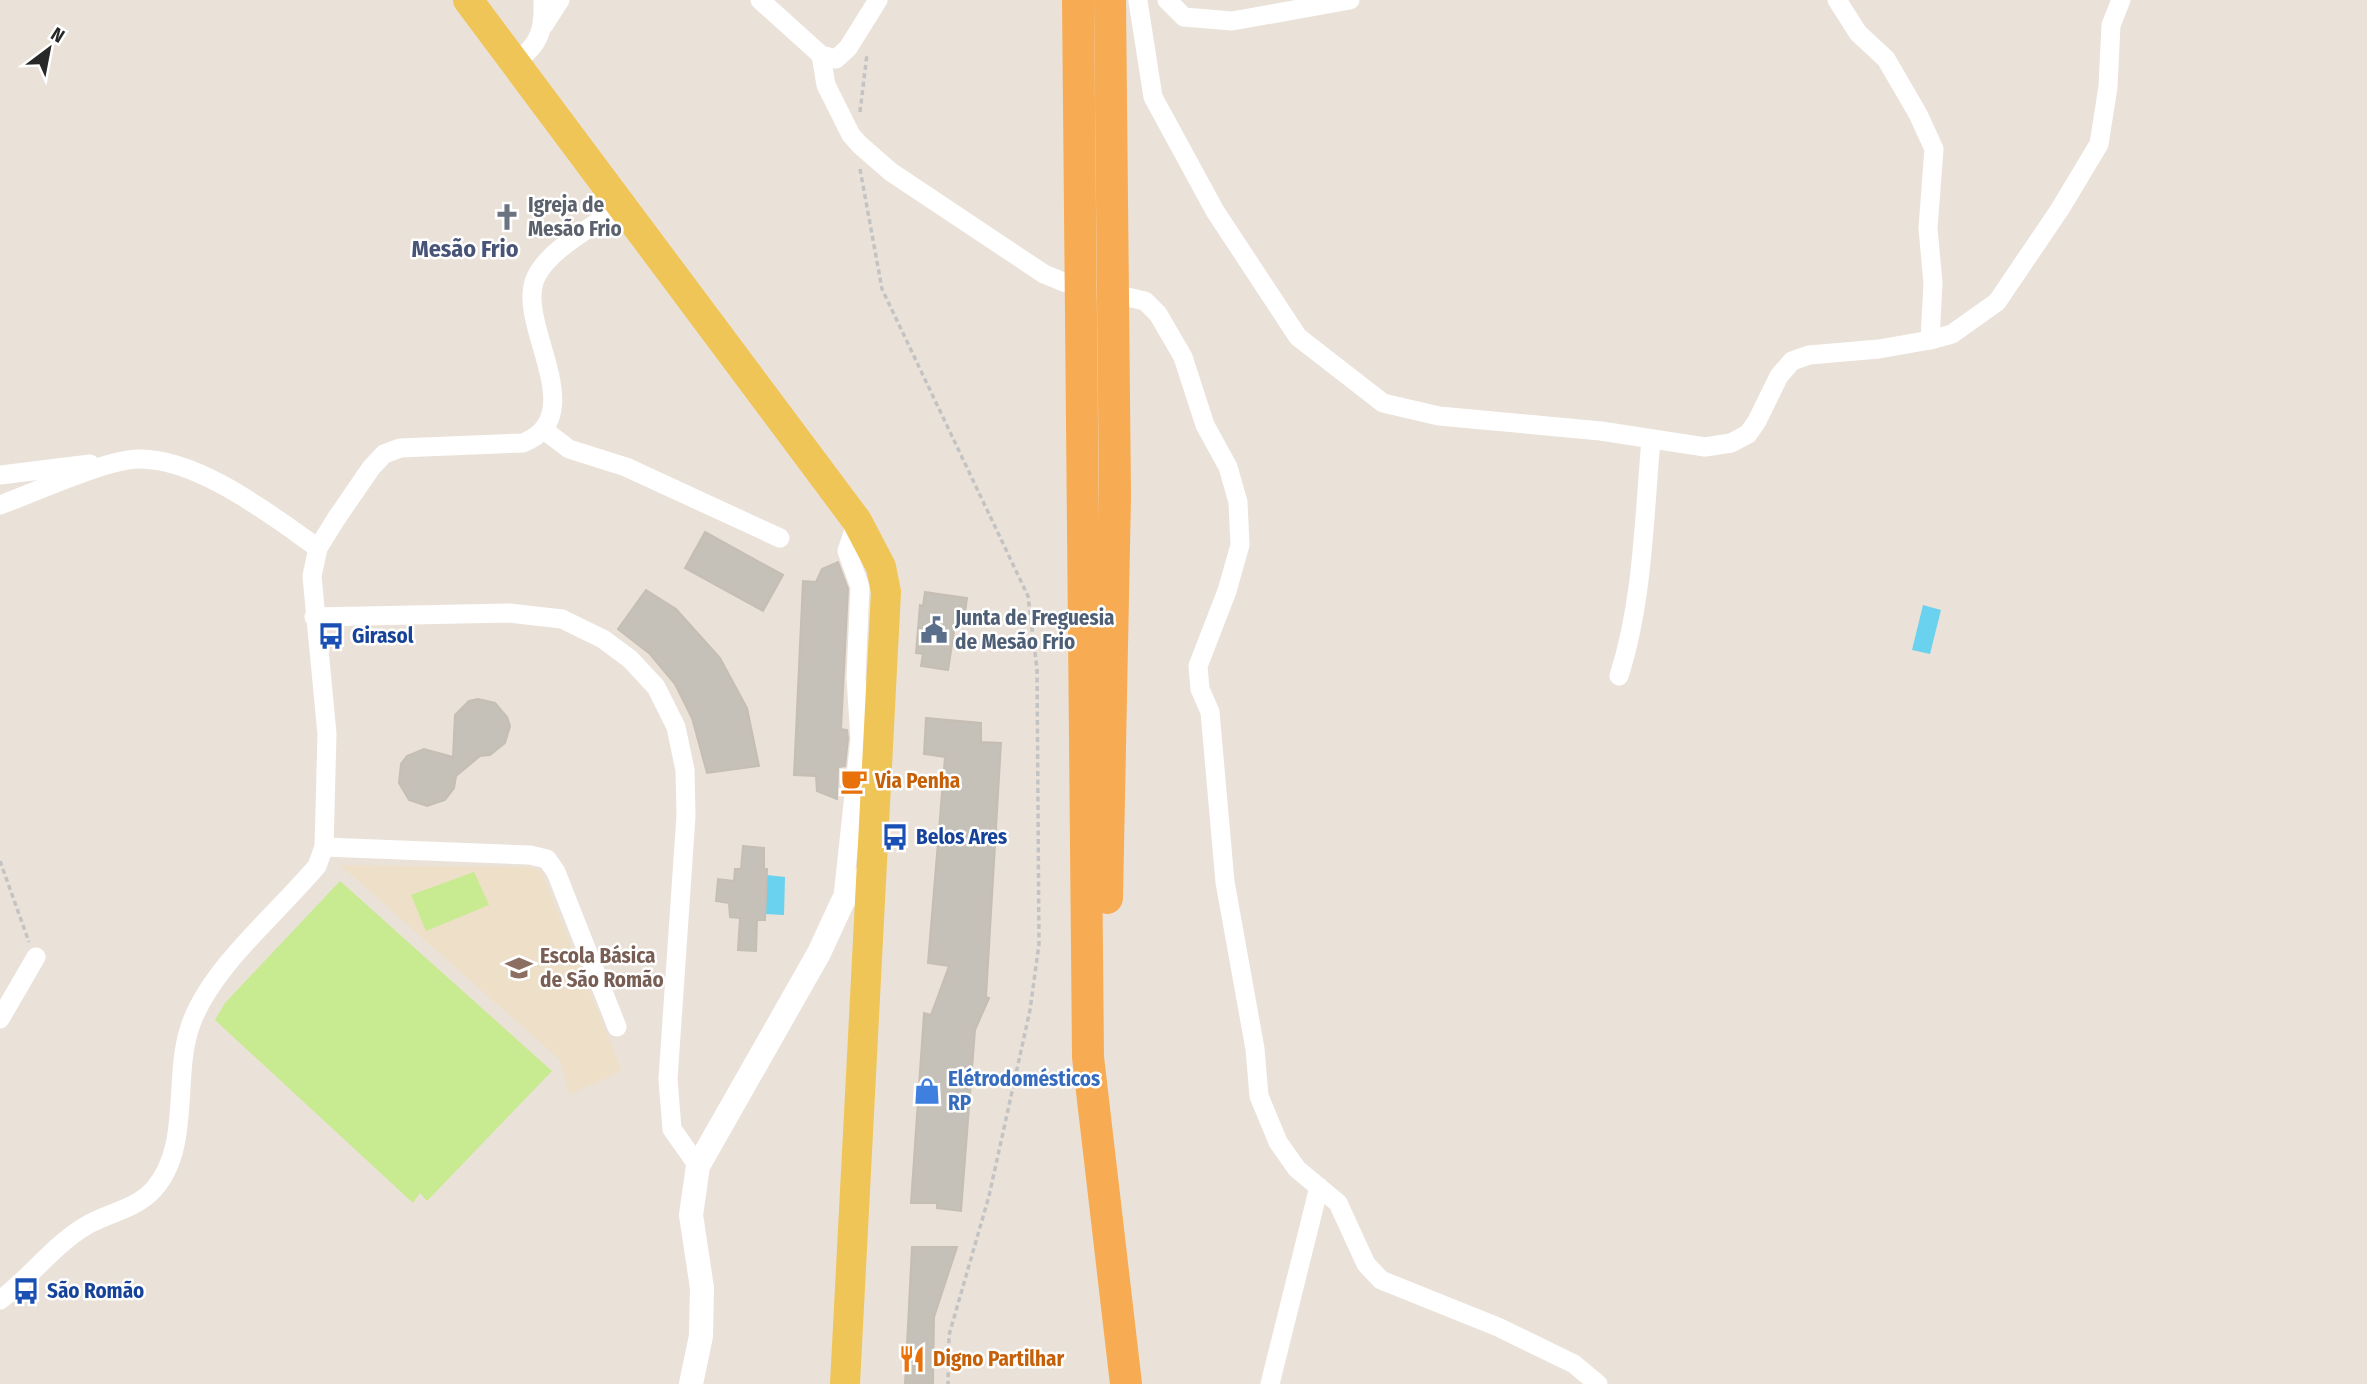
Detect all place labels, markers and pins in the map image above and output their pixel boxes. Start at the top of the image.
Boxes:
place label: Igreja de Mesão Frio [528,192,622,242]
church icon: Igreja de Mesão Frio [492,202,522,232]
place label: Junta de Freguesia de Mesão Frio [954,605,1115,655]
public building icon: Junta de Freguesia de Mesão Frio [919,615,949,645]
bus stop icon: Girasol [316,621,346,651]
place label: Girasol [352,623,414,649]
cafe icon: Via Penha [839,766,869,796]
place label: Via Penha [874,768,960,794]
bus stop icon: Belos Ares [880,822,910,852]
place label: Belos Ares [916,824,1007,850]
place label: Escola Básica de São Romão [540,943,664,993]
school or university icon: Escola Básica de São Romão [504,953,534,983]
place label: Elétrodomésticos RP [948,1066,1100,1116]
shop icon: Elétrodomésticos RP [912,1076,942,1106]
bus stop icon: São Romão [11,1276,41,1306]
place label: São Romão [47,1278,144,1304]
restaurant icon: Digno Partilhar [897,1344,927,1374]
place label: Digno Partilhar [933,1346,1065,1372]

